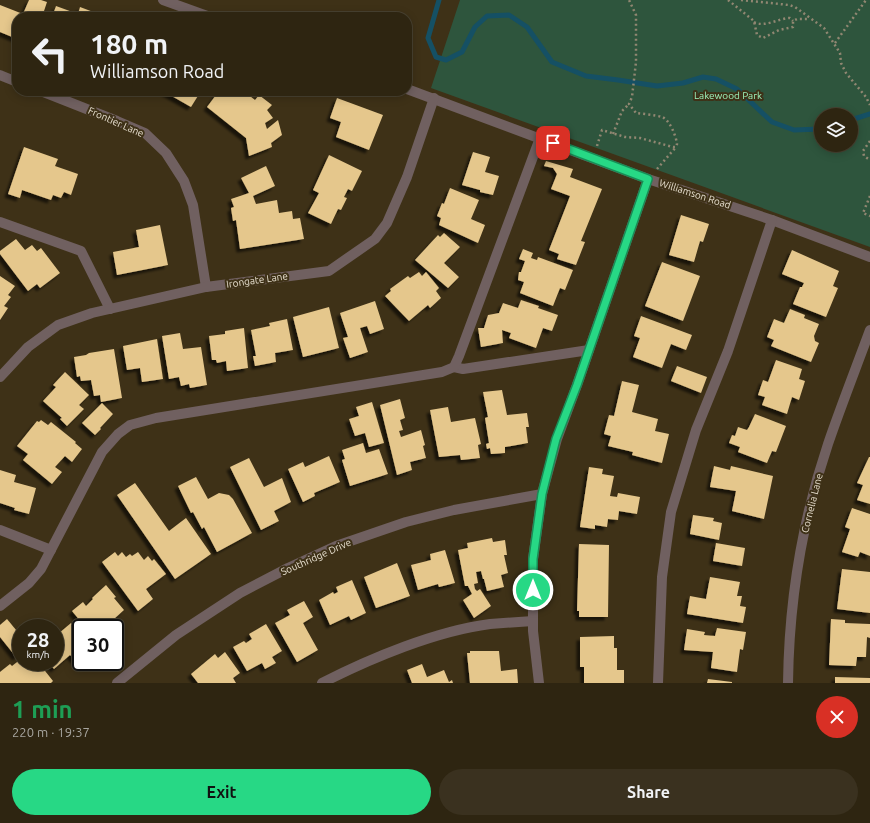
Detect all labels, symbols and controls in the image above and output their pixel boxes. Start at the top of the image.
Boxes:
icon: left [24,28,76,80]
text: 180 m [90,28,168,59]
text: Williamson Road [90,61,224,81]
park label: Lakewood Park [694,90,762,101]
street label: Frontier Lane [86,105,146,139]
map controls [814,108,858,152]
button: layers [814,108,858,152]
pin [536,126,570,160]
icon: arrive [542,132,564,154]
street label: Williamson Road [658,177,732,211]
street label: Irongate Lane [226,270,288,290]
street label: Cornelia Lane [799,472,825,534]
street label: Southridge Drive [279,537,353,577]
position arrow [512,569,554,611]
speed limit sign: 30 [72,619,124,671]
text: 28 [27,628,49,651]
text: km/h [26,649,50,660]
text: 1 min [12,696,73,723]
button: close [816,696,858,738]
text: 220 m · 19:37 [12,725,90,739]
button: Exit [12,769,431,815]
button: Share [439,769,858,815]

